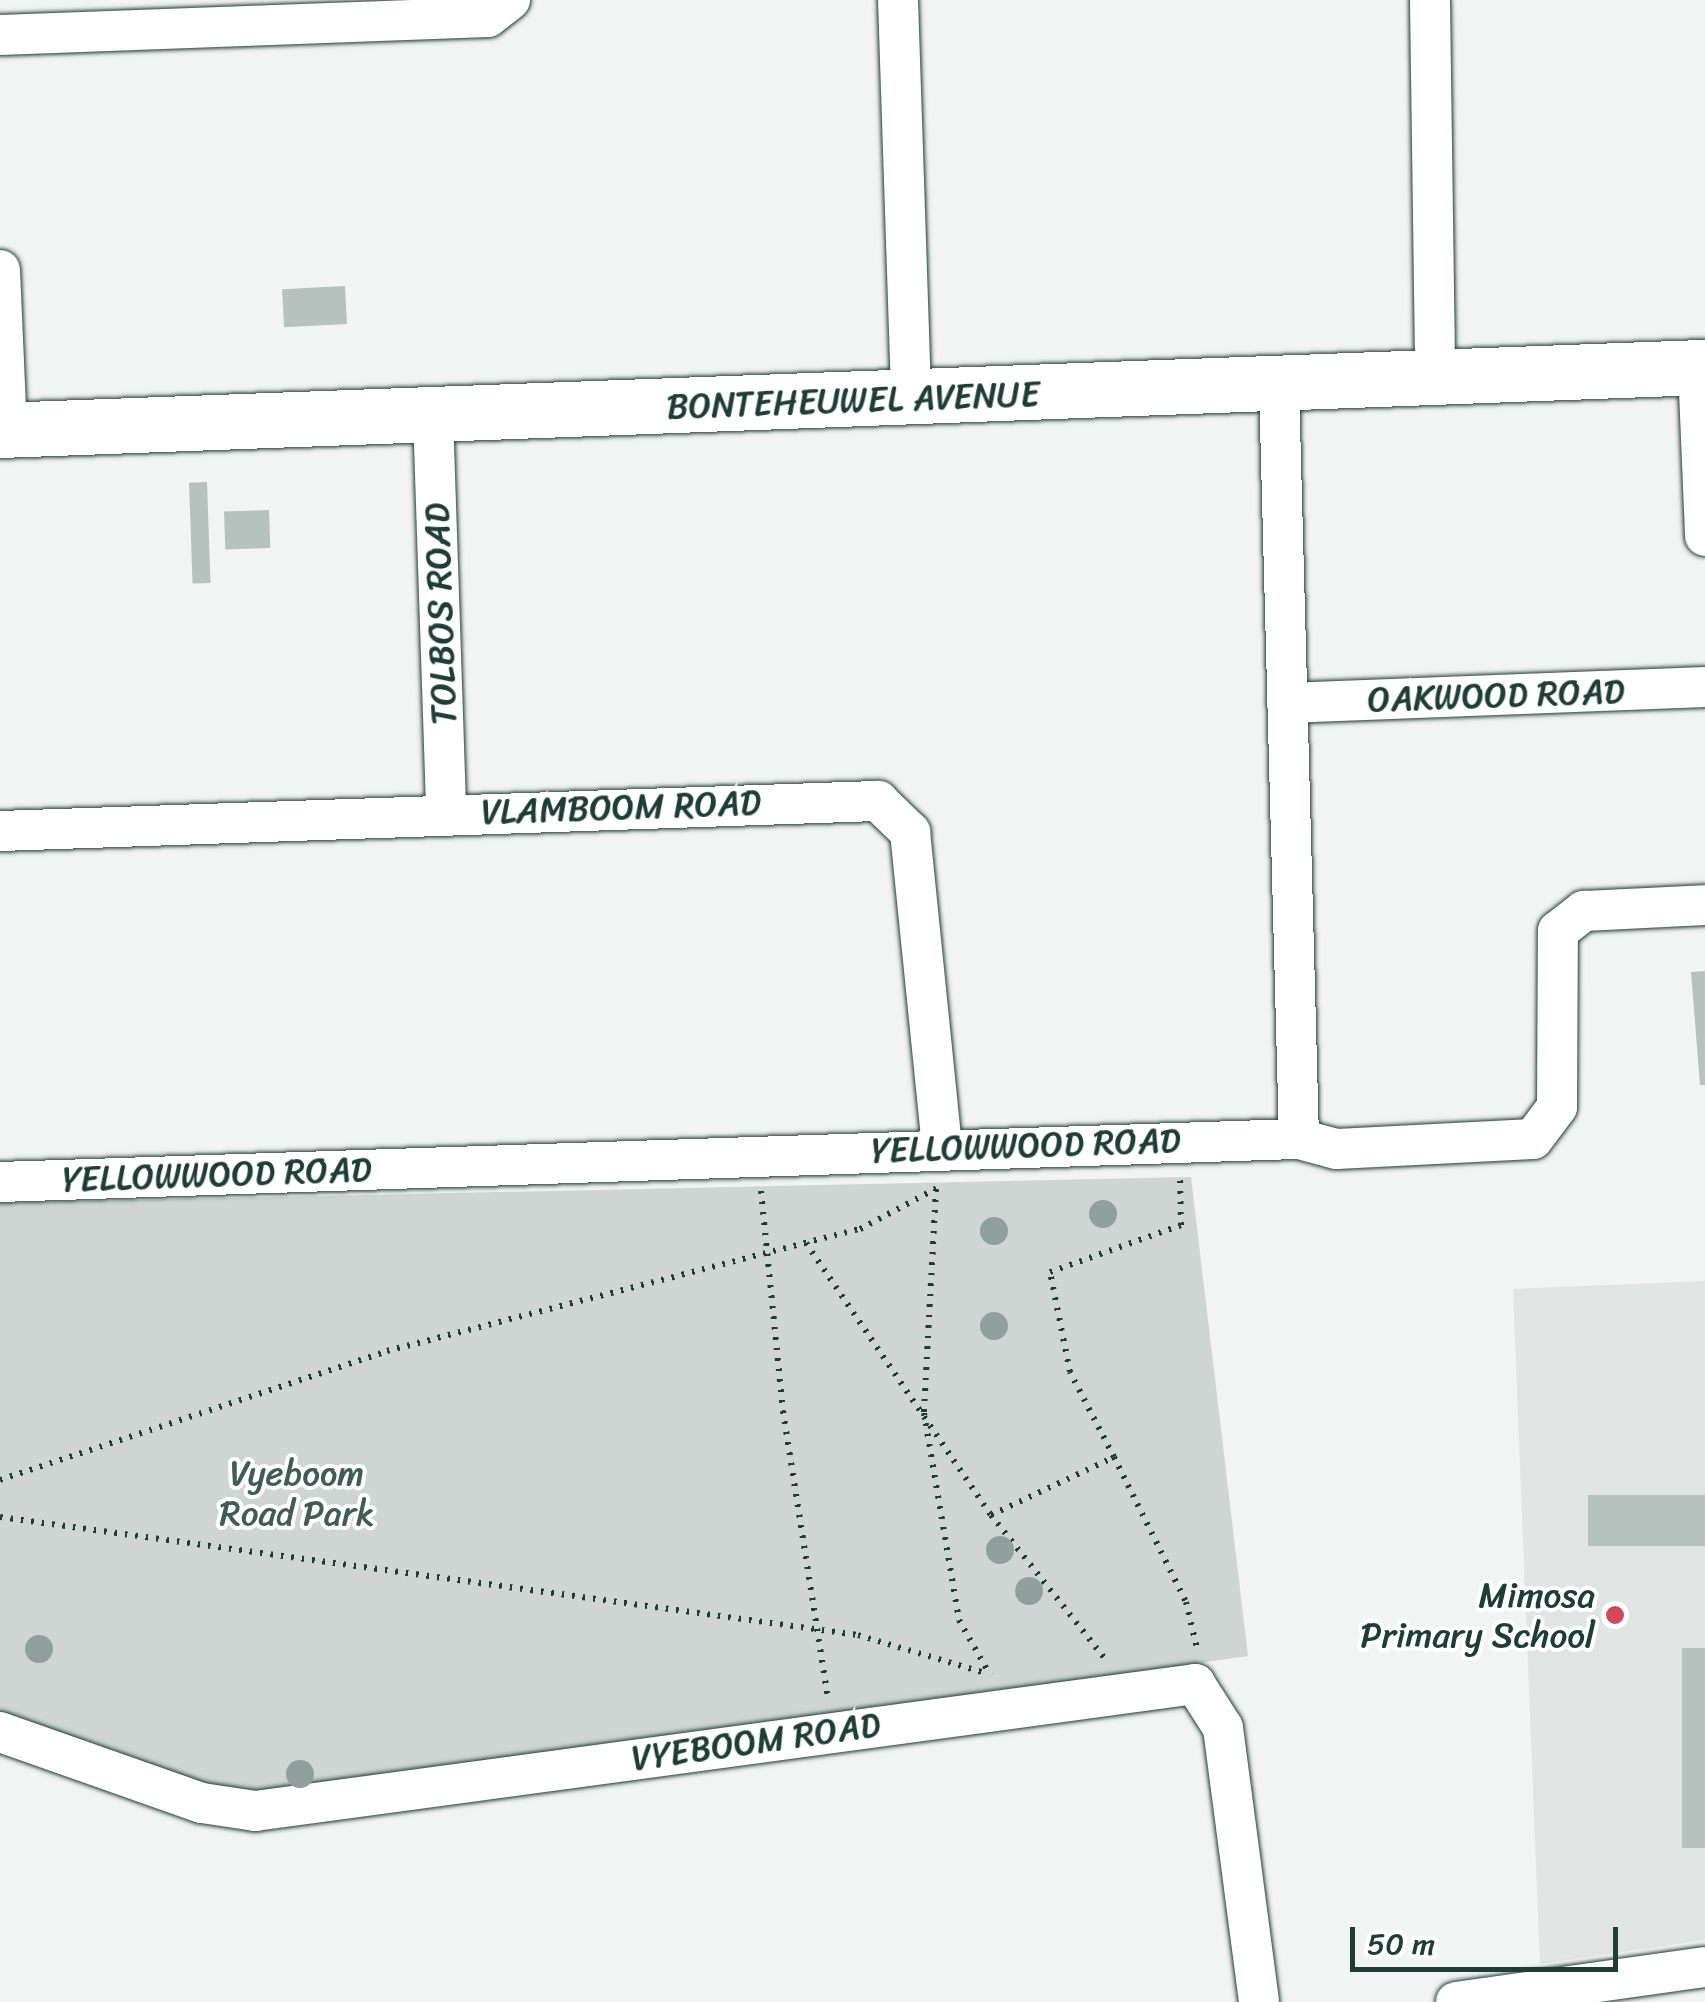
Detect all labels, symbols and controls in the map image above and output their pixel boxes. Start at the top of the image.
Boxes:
street label: BONTEHEUWEL AVENUE [665,372,1041,428]
street label: TOLBOS ROAD [415,502,465,726]
street label: OAKWOOD ROAD [1367,670,1625,720]
street label: VLAMBOOM ROAD [480,781,762,833]
street label: YELLOWWOOD ROAD [871,1119,1181,1171]
street label: YELLOWWOOD ROAD [62,1148,372,1200]
park label: Vyeboom Road Park [219,1452,375,1534]
place label: Mimosa Primary School [1360,1574,1595,1656]
marker: Mimosa Primary School [1604,1604,1626,1626]
street label: VYEBOOM ROAD [629,1703,883,1779]
scale bar [1355,1907,1622,1969]
text: 50 m [1367,1917,1435,1971]

